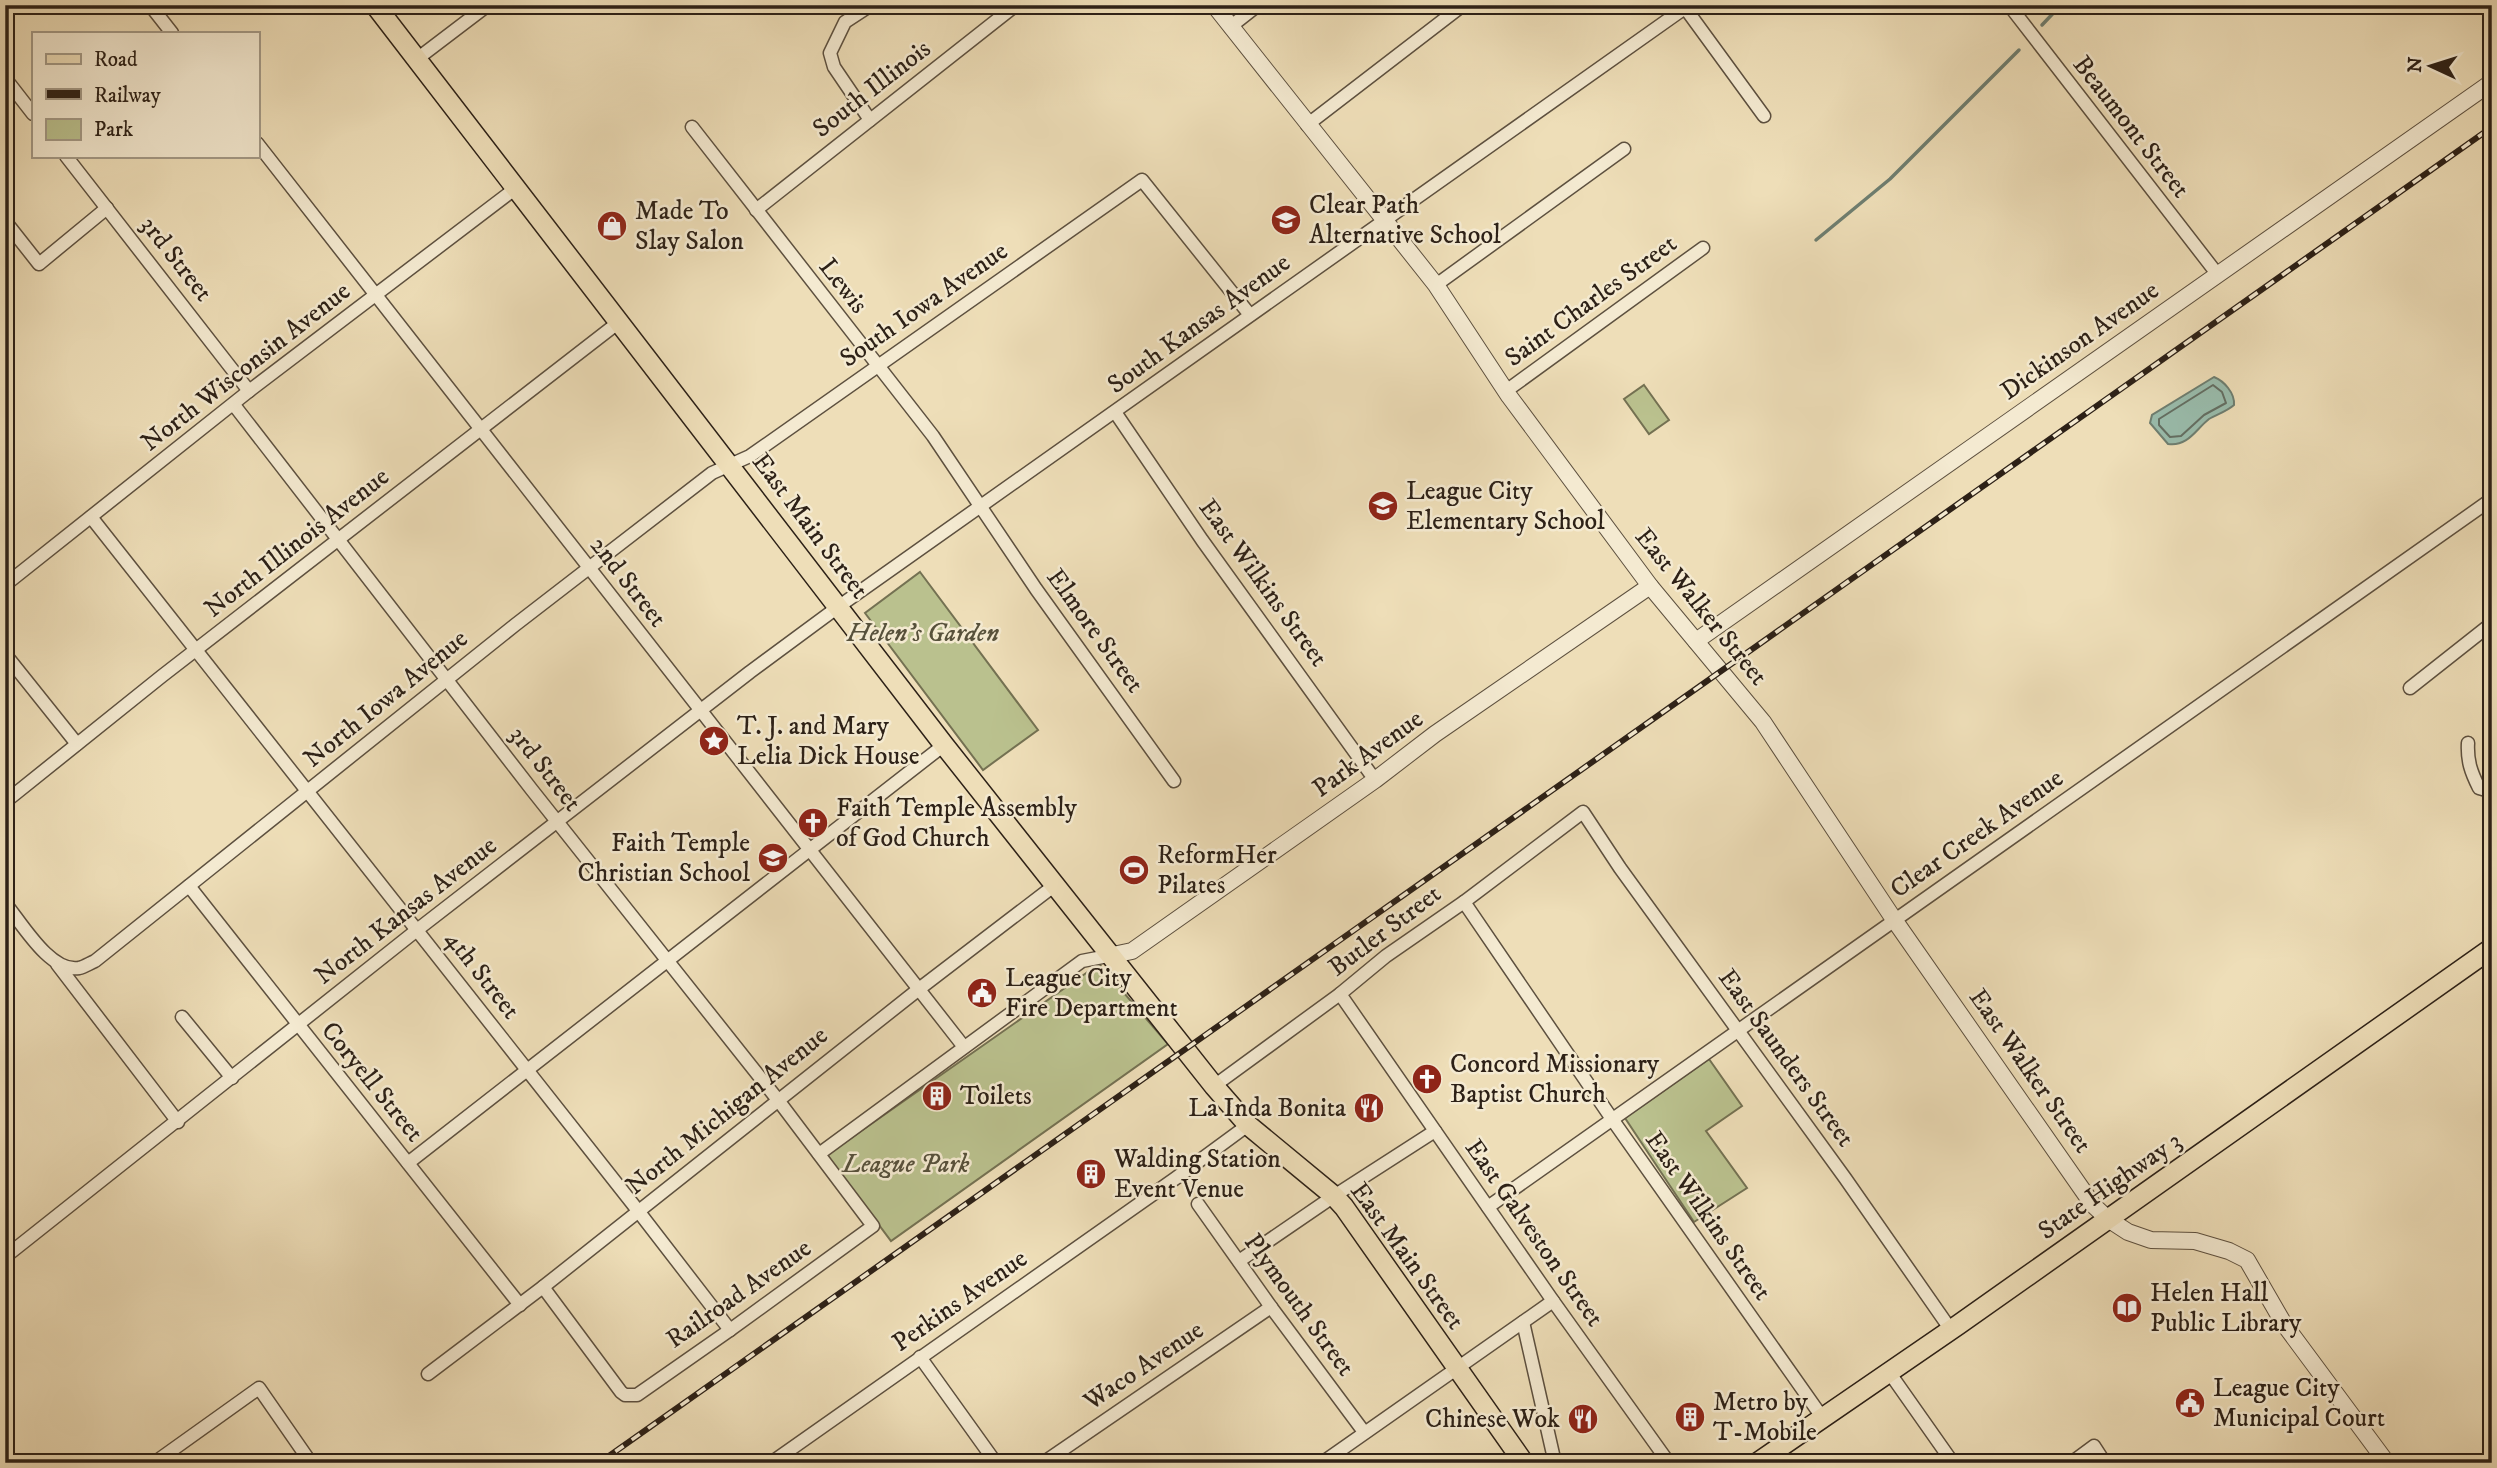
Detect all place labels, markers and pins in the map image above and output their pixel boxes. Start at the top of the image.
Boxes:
place label: Clear Path Alternative School [1309,189,1501,252]
place label: Made To Slay Salon [635,195,744,258]
school or university icon: Clear Path Alternative School [1269,203,1303,237]
shop icon: Made To Slay Salon [595,209,629,243]
place label: League City Elementary School [1406,475,1605,538]
school or university icon: League City Elementary School [1366,489,1400,523]
place label: T. J. and Mary Lelia Dick House [737,710,919,773]
place icon: T. J. and Mary Lelia Dick House [697,724,731,758]
place label: Faith Temple Assembly of God Church [836,792,1077,855]
church icon: Faith Temple Assembly of God Church [796,806,830,840]
place label: Faith Temple Christian School [577,827,750,890]
place label: ReformHer Pilates [1157,839,1277,902]
school or university icon: Faith Temple Christian School [756,841,790,875]
sports icon: ReformHer Pilates [1117,853,1151,887]
place label: League City Fire Department [1005,962,1178,1025]
public building icon: League City Fire Department [965,976,999,1010]
place label: Concord Missionary Baptist Church [1450,1048,1660,1111]
church icon: Concord Missionary Baptist Church [1410,1062,1444,1096]
building icon: Toilets [920,1079,954,1113]
place label: Toilets [960,1080,1032,1113]
restaurant icon: La Inda Bonita [1352,1091,1386,1125]
place label: La Inda Bonita [1188,1092,1346,1125]
place label: Walding Station Event Venue [1113,1143,1281,1206]
building icon: Walding Station Event Venue [1074,1157,1108,1191]
place label: Helen Hall Public Library [2150,1277,2302,1340]
library icon: Helen Hall Public Library [2110,1291,2144,1325]
place label: League City Municipal Court [2213,1372,2385,1435]
place label: Metro by T-Mobile [1713,1386,1817,1449]
public building icon: League City Municipal Court [2173,1386,2207,1420]
building icon: Metro by T-Mobile [1673,1400,1707,1434]
restaurant icon: Chinese Wok [1566,1402,1600,1436]
place label: Chinese Wok [1425,1403,1560,1436]

